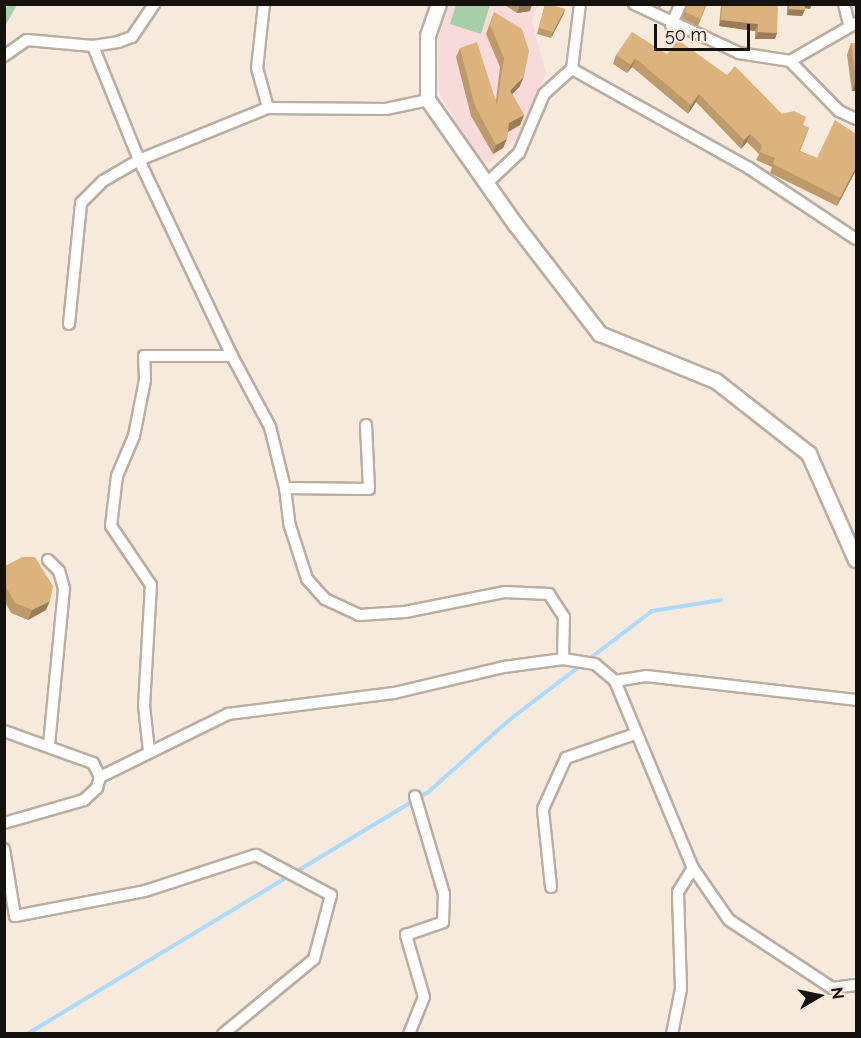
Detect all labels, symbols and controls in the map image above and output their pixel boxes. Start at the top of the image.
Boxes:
scale bar [657,12,753,50]
text: 50 m [665,24,707,45]
north arrow [789,966,849,1026]
text: N [827,986,848,1001]

